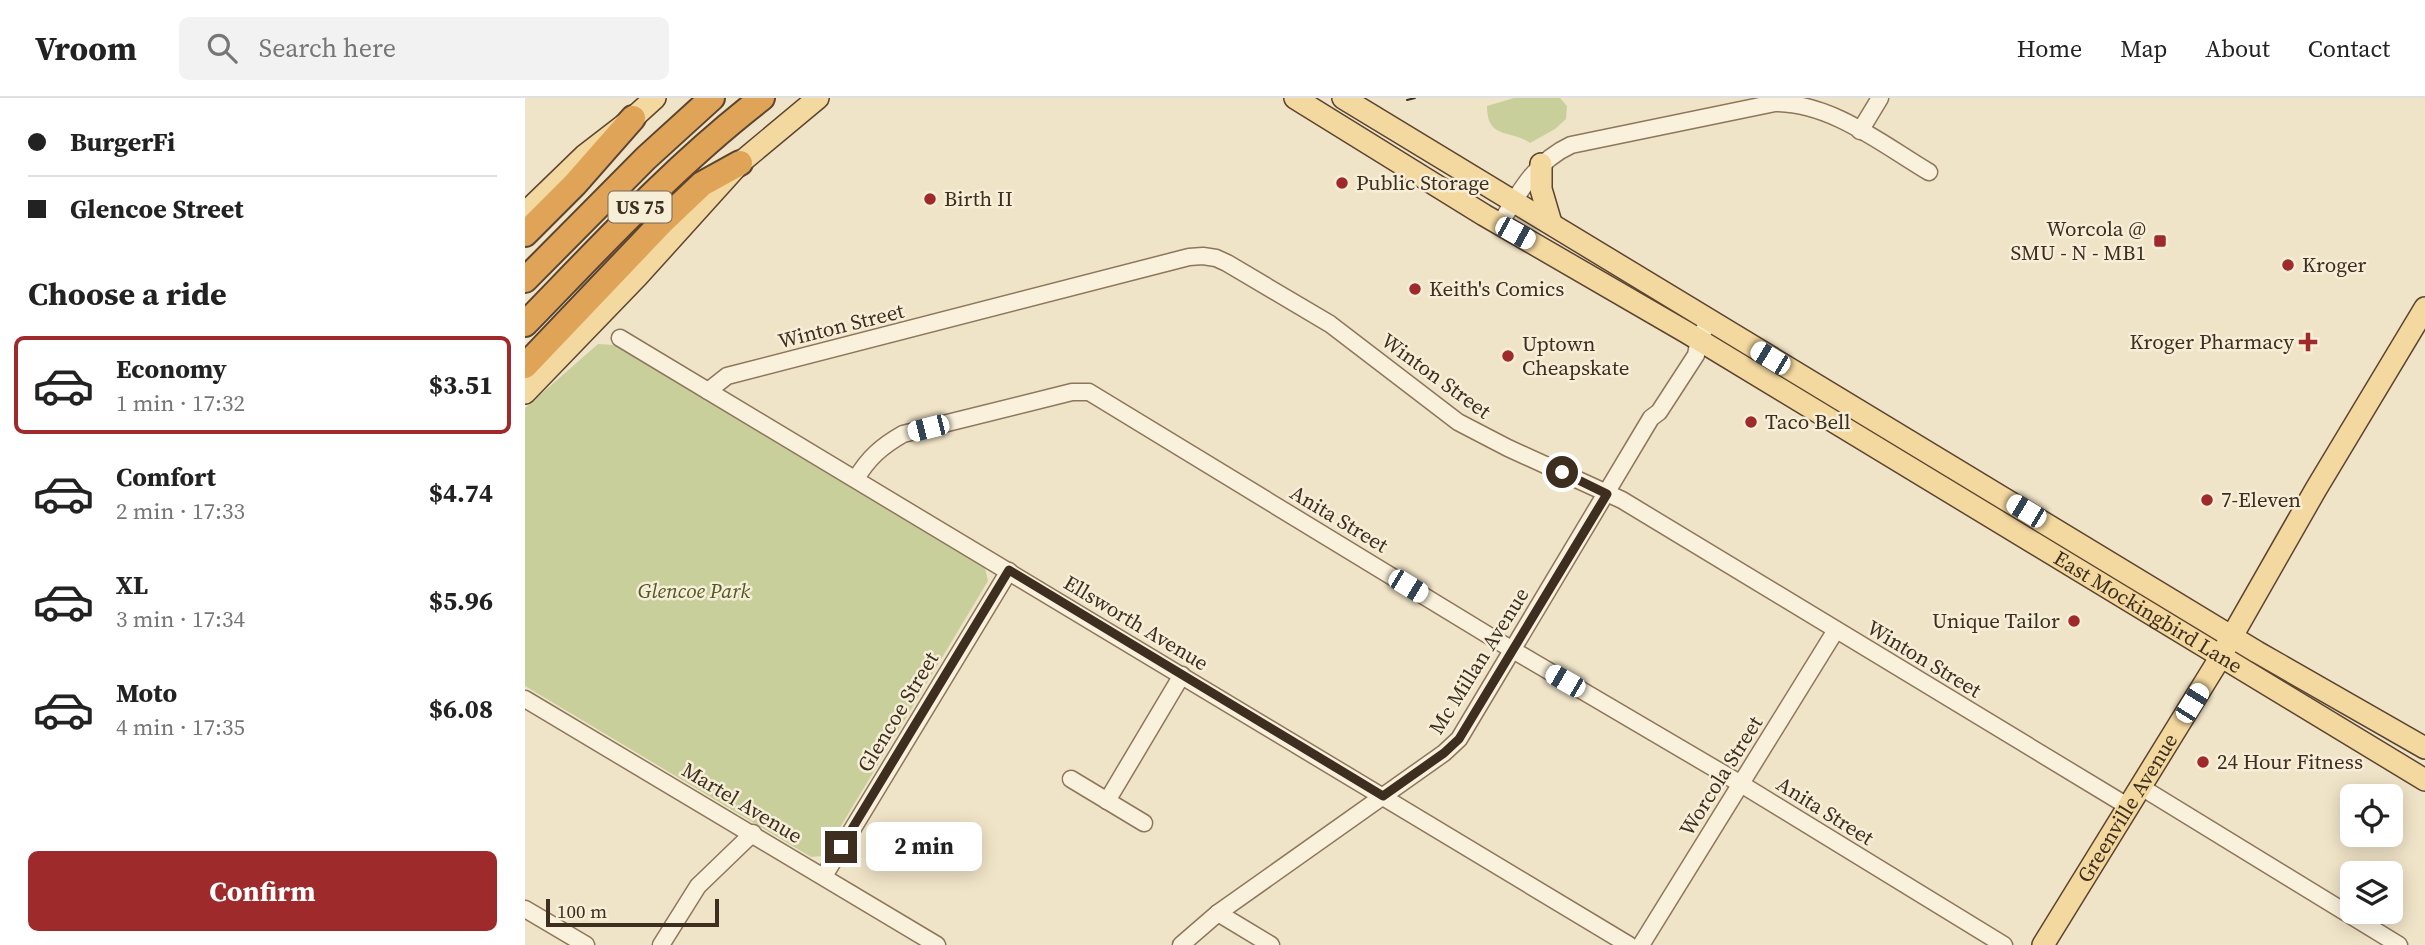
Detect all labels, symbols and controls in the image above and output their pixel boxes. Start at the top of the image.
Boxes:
search box [179,17,669,80]
text: Vroom [35,26,137,71]
icon: search [203,29,241,67]
text: Search here [259,30,396,66]
text: Home [2017,32,2082,65]
text: Map [2120,32,2167,65]
text: About [2205,32,2270,65]
text: Contact [2308,32,2390,65]
text: BurgerFi [70,124,175,160]
place label: Public Storage [1356,168,1490,197]
marker: Public Storage [1334,175,1350,191]
place label: Birth II [944,184,1013,213]
text: Glencoe Street [70,191,244,227]
marker: Birth II [922,191,938,207]
road number: US 75 [608,192,671,222]
car [1492,214,1539,252]
place label: Worcola @ SMU - N - MB1 [2010,214,2146,267]
marker: Worcola @ SMU - N - MB1 [2152,233,2168,249]
place label: Kroger [2302,250,2367,279]
marker: Kroger [2280,257,2296,273]
text: Choose a ride [28,272,227,316]
place label: Keith's Comics [1429,274,1564,303]
marker: Keith's Comics [1407,281,1423,297]
street label: Winton Street [775,296,907,355]
street label: Winton Street [1376,326,1497,425]
place label: Kroger Pharmacy [2130,327,2294,356]
place label: Uptown Cheapskate [1522,329,1630,382]
marker: Kroger Pharmacy [2300,334,2316,350]
car [1747,338,1794,378]
marker: Uptown Cheapskate [1500,348,1516,364]
text: Economy [116,351,227,387]
icon: car [32,354,95,417]
text: $3.51 [429,367,493,403]
text: 1 min · 17:32 [116,387,245,419]
place label: Taco Bell [1765,407,1850,436]
car [906,413,951,443]
marker: Taco Bell [1743,414,1759,430]
route start [1546,456,1578,488]
text: Comfort [116,459,216,495]
icon: car [32,462,95,525]
text: $4.74 [429,475,493,511]
street label: Anita Street [1285,478,1394,559]
place label: 7-Eleven [2221,485,2301,514]
car [2003,491,2050,531]
marker: 7-Eleven [2199,492,2215,508]
text: 2 min · 17:33 [116,495,245,527]
street label: East Mockingbird Lane [2048,543,2248,680]
car [1385,566,1432,606]
text: XL [116,567,148,603]
street label: Ellsworth Avenue [1058,568,1214,677]
icon: car [32,570,95,633]
park label: Glencoe Park [638,576,750,605]
street label: Mc Millan Avenue [1422,582,1535,740]
text: $5.96 [429,583,493,619]
text: 3 min · 17:34 [116,603,245,635]
place label: Unique Tailor [1932,606,2060,635]
street label: Winton Street [1862,613,1987,704]
marker: Unique Tailor [2066,613,2082,629]
street label: Glencoe Street [850,646,945,777]
car [1542,661,1589,701]
text: Moto [116,675,177,711]
icon: car [32,678,95,741]
car [2172,680,2213,726]
text: $6.08 [429,691,493,727]
street label: Worcola Street [1672,710,1769,841]
text: 4 min · 17:35 [116,711,245,743]
street label: Greenville Avenue [2070,727,2184,888]
place label: 24 Hour Fitness [2217,747,2363,776]
marker: 24 Hour Fitness [2195,754,2211,770]
street label: Martel Avenue [677,755,808,850]
street label: Anita Street [1771,769,1880,852]
map controls [2340,784,2403,924]
button: locate [2340,784,2403,847]
callout: 2 min [865,822,981,872]
text: 2 min [894,830,954,862]
route end [825,831,857,863]
button: Confirm [28,851,497,931]
button: layers [2340,861,2403,924]
scale bar [546,896,719,928]
text: 100 m [557,898,607,924]

